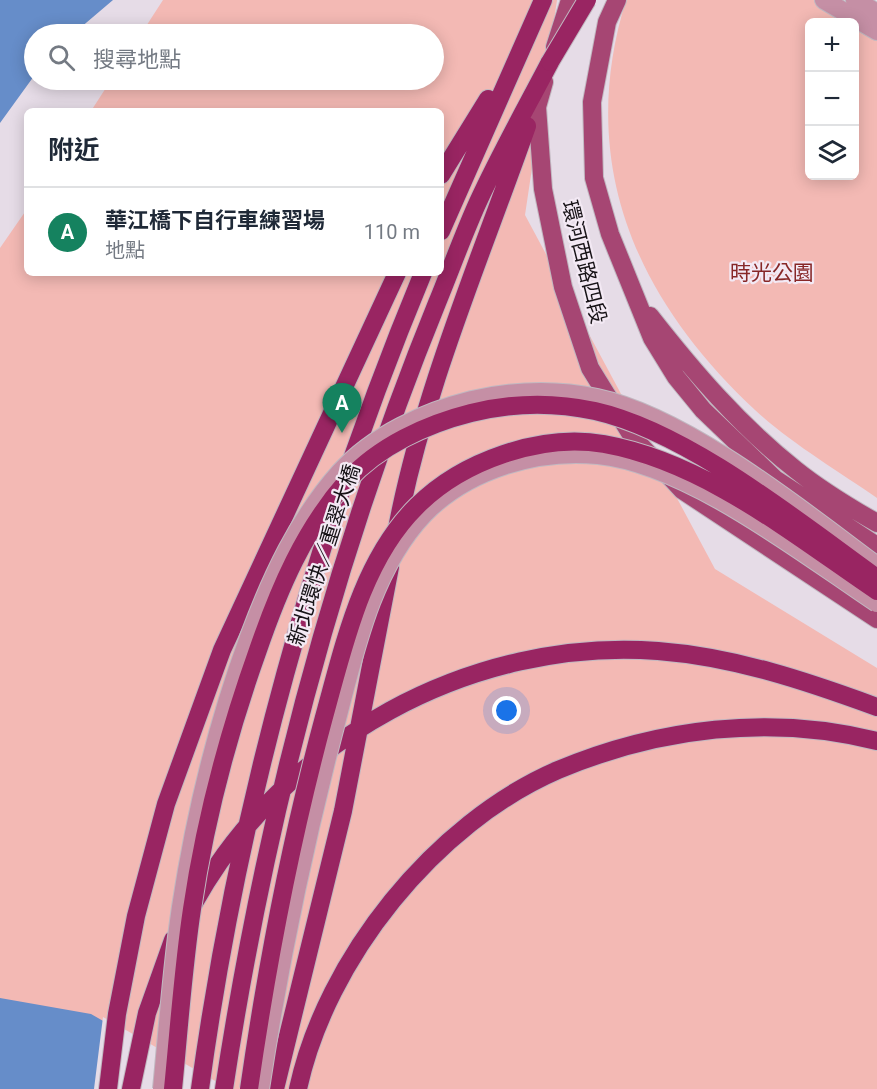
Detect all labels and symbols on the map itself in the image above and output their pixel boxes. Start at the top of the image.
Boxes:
street label: 環河西路四段 [557,198,611,326]
park label: 時光公園 [730,261,814,285]
pin: A [322,384,362,433]
street label: 新北環快／重翠大橋 [283,461,365,649]
your location [492,696,521,725]

